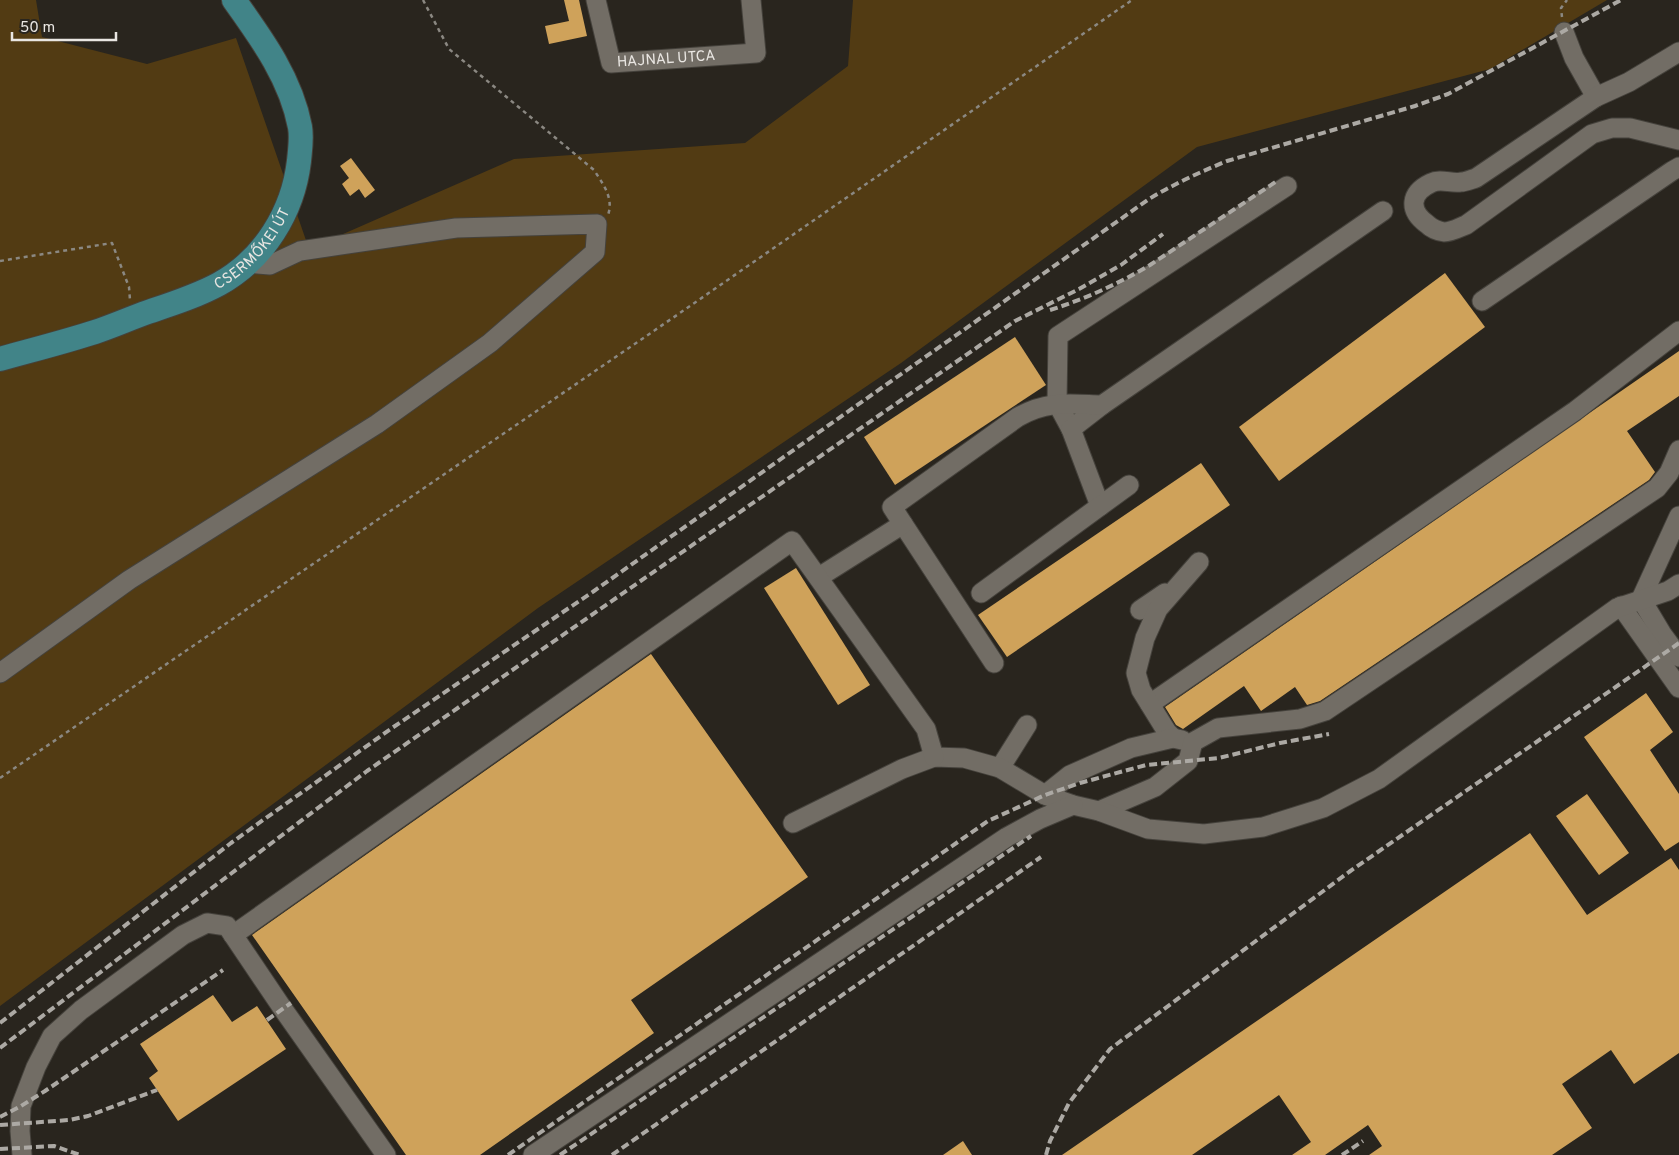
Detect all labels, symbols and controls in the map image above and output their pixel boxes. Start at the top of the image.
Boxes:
scale bar [12,10,116,42]
text: 50 m [20,19,55,38]
street label: HAJNAL UTCA [616,46,716,72]
street label: CSERMŐKEI ÚT [211,205,295,294]

